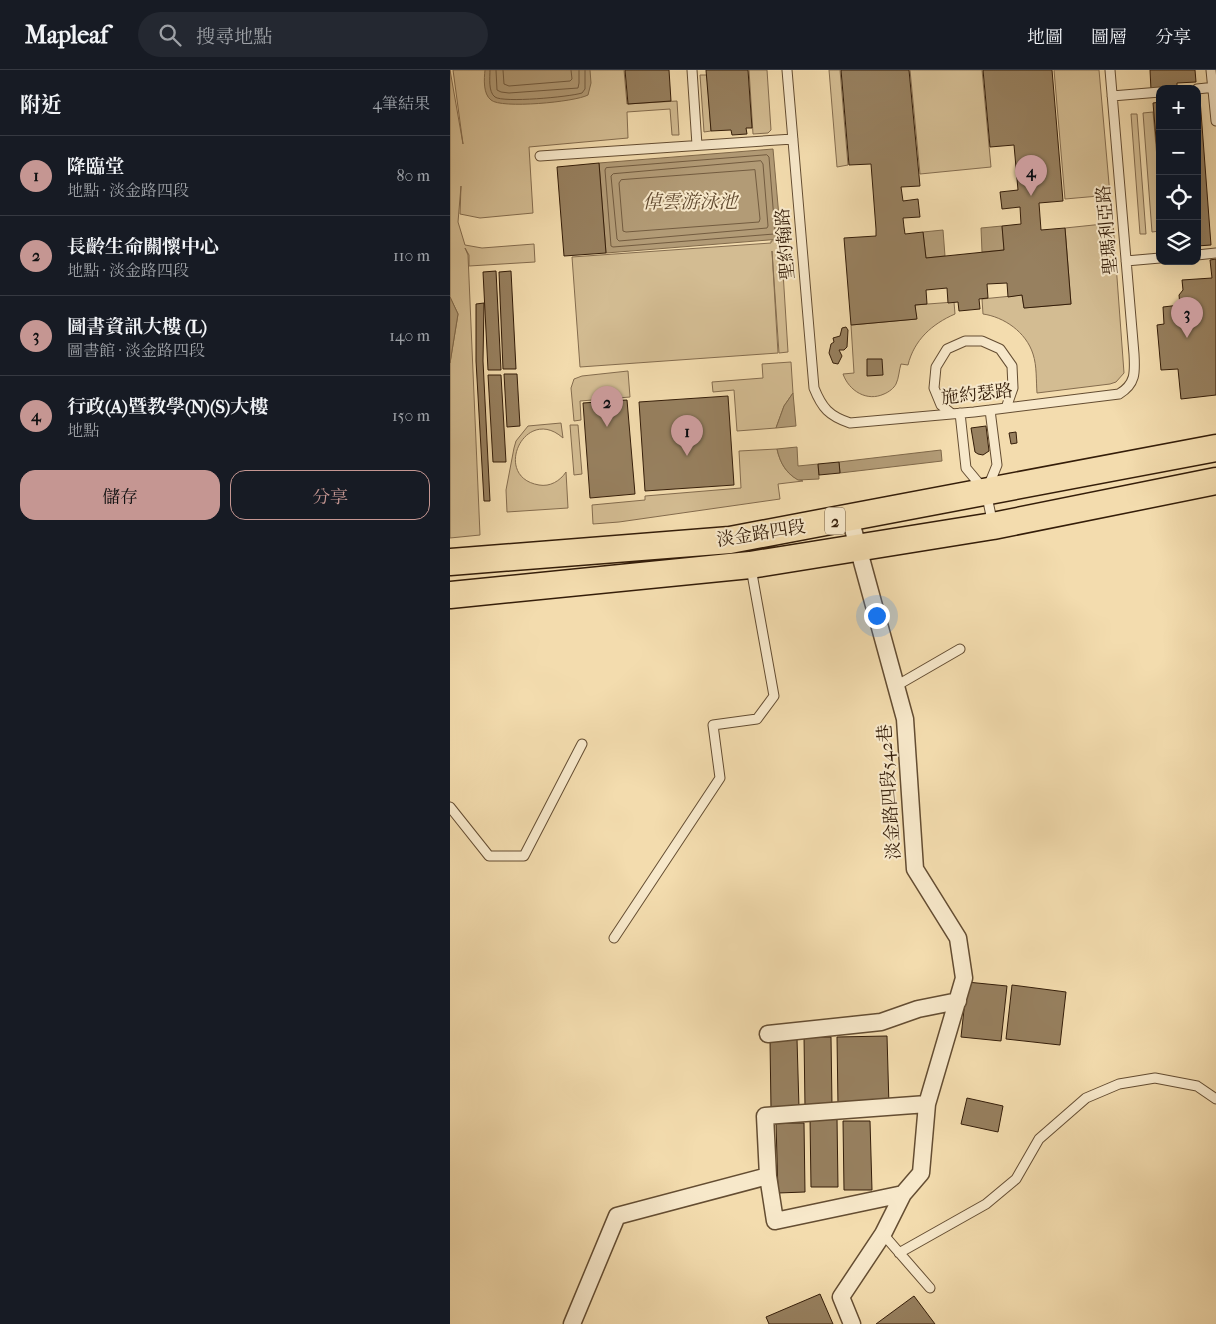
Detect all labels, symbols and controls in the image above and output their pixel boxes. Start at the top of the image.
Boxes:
search box [138,12,488,57]
text: Mapleaf [25,21,108,49]
icon: search [156,21,184,49]
text: 搜尋地點 [196,26,272,48]
text: 地圖 [1027,27,1063,48]
text: 圖層 [1091,27,1127,48]
text: 分享 [1155,27,1191,48]
map controls [1156,85,1201,265]
button: + [1156,85,1201,130]
text: 附近 [20,93,62,117]
text: 4筆結果 [373,94,430,113]
button: − [1156,130,1201,175]
pin: 4 [1015,155,1047,196]
text: 降臨堂 [67,156,124,178]
text: 1 [33,166,39,185]
text: 80 m [396,166,430,185]
button: locate [1156,175,1201,220]
text: 地點 · 淡金路四段 [67,181,189,200]
street label: 聖瑪利亞路 [1093,184,1122,276]
water label: 倬雲游泳池 [642,191,739,213]
street label: 聖約翰路 [772,207,799,281]
button: layers [1156,220,1201,265]
text: 長齡生命關懷中心 [67,236,219,258]
text: 2 [32,246,40,265]
text: 110 m [393,246,430,265]
text: 地點 · 淡金路四段 [67,261,189,280]
pin: 3 [1171,297,1203,338]
text: 圖書資訊大樓 (L) [67,316,207,338]
text: 3 [33,326,39,345]
text: 140 m [389,326,430,345]
text: 圖書館 · 淡金路四段 [67,341,205,360]
street label: 施約瑟路 [940,380,1014,409]
pin: 2 [591,386,623,427]
text: 行政(A)暨教學(N)(S)大樓 [67,396,268,418]
text: 4 [31,406,41,425]
text: 150 m [392,406,430,425]
pin: 1 [671,415,703,456]
text: 地點 [67,421,99,440]
button: 儲存 [20,470,220,520]
button: 分享 [230,470,430,520]
road number: 2 [825,508,845,534]
street label: 淡金路四段 [715,516,807,551]
your location [864,603,890,629]
street label: 淡金路四段542巷 [874,724,905,860]

